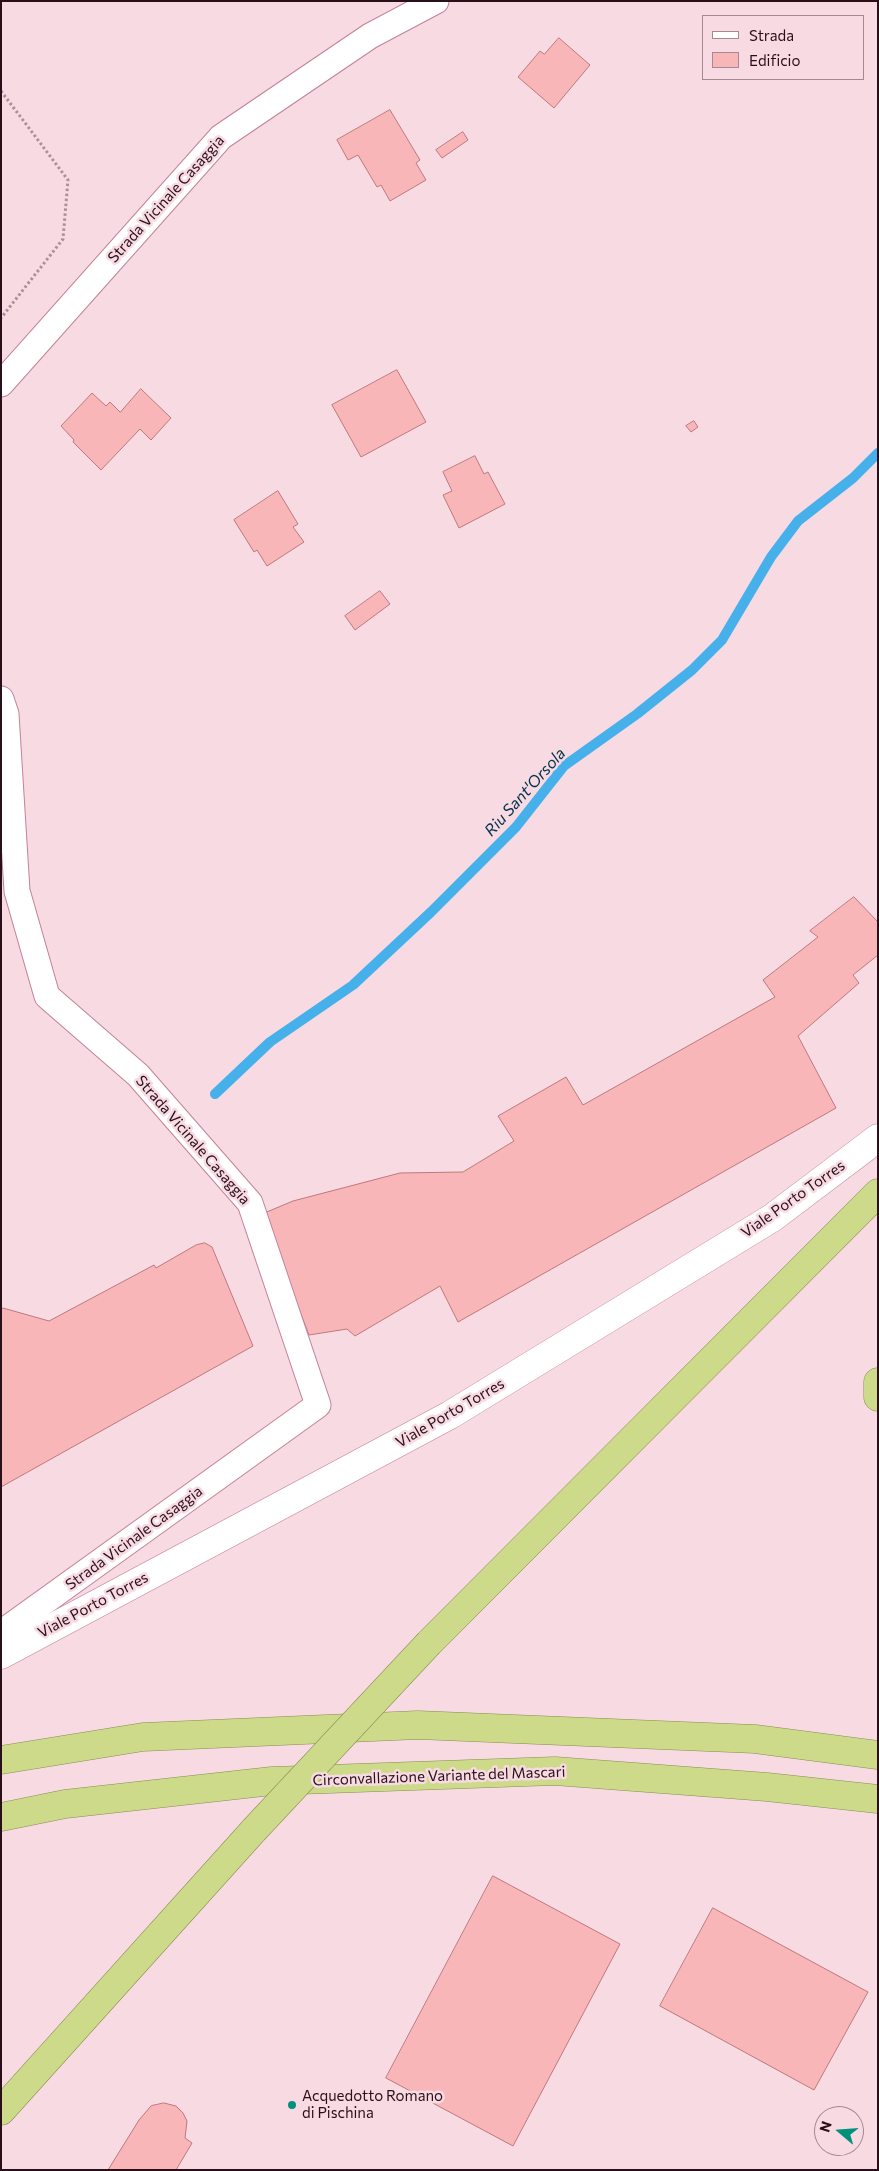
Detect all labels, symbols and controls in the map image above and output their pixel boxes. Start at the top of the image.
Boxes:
legend [702,15,864,80]
text: Strada [749,26,794,44]
text: Edificio [749,51,800,69]
street label: Strada Vicinale Casaggia [104,132,228,266]
water label: Riu Sant'Orsola [480,744,570,840]
street label: Strada Vicinale Casaggia [132,1072,254,1208]
street label: Viale Porto Torres [738,1157,848,1241]
street label: Viale Porto Torres [392,1375,508,1451]
street label: Strada Vicinale Casaggia [62,1482,206,1594]
street label: Viale Porto Torres [35,1568,151,1642]
street label: Circonvallazione Variante del Mascari [312,1763,566,1789]
place label: Acquedotto Romano di Pischina [302,2087,443,2122]
marker: Acquedotto Romano di Pischina [286,2099,298,2111]
north arrow [814,2106,864,2156]
text: N [816,2119,835,2134]

